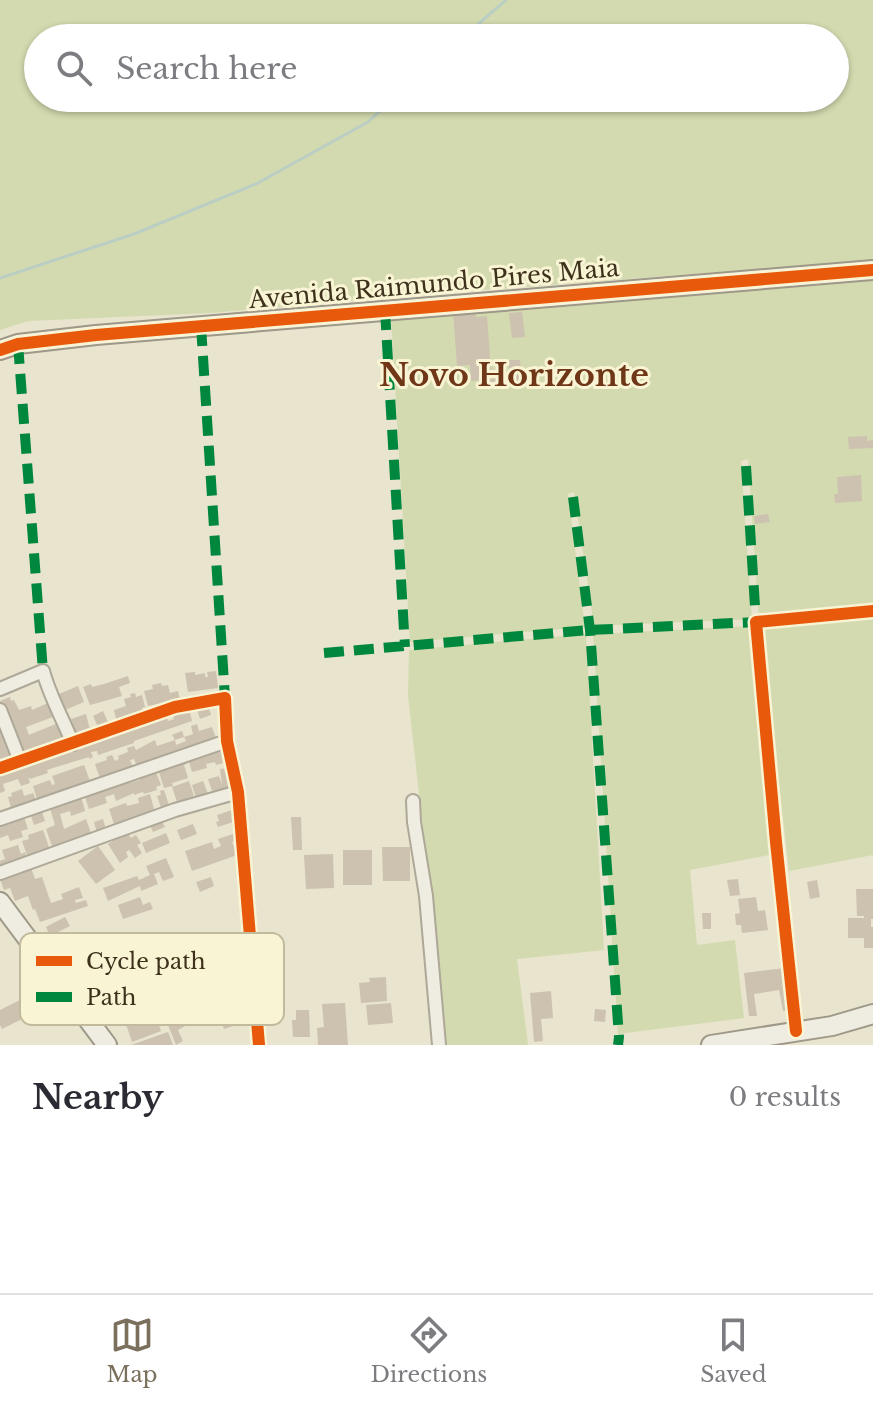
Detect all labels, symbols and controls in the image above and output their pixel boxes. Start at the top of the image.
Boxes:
search box [24,24,849,112]
icon: search [52,46,96,90]
text: Search here [116,50,297,87]
street label: Avenida Raimundo Pires Maia [247,253,621,314]
district label: Novo Horizonte [379,355,649,395]
legend [20,933,284,1025]
text: Cycle path [86,948,206,975]
text: Path [86,984,137,1011]
text: Nearby [32,1076,164,1118]
text: 0 results [729,1081,841,1113]
tab: Map [106,1313,158,1388]
tab: Directions [370,1313,487,1388]
tab: Saved [700,1313,767,1388]

